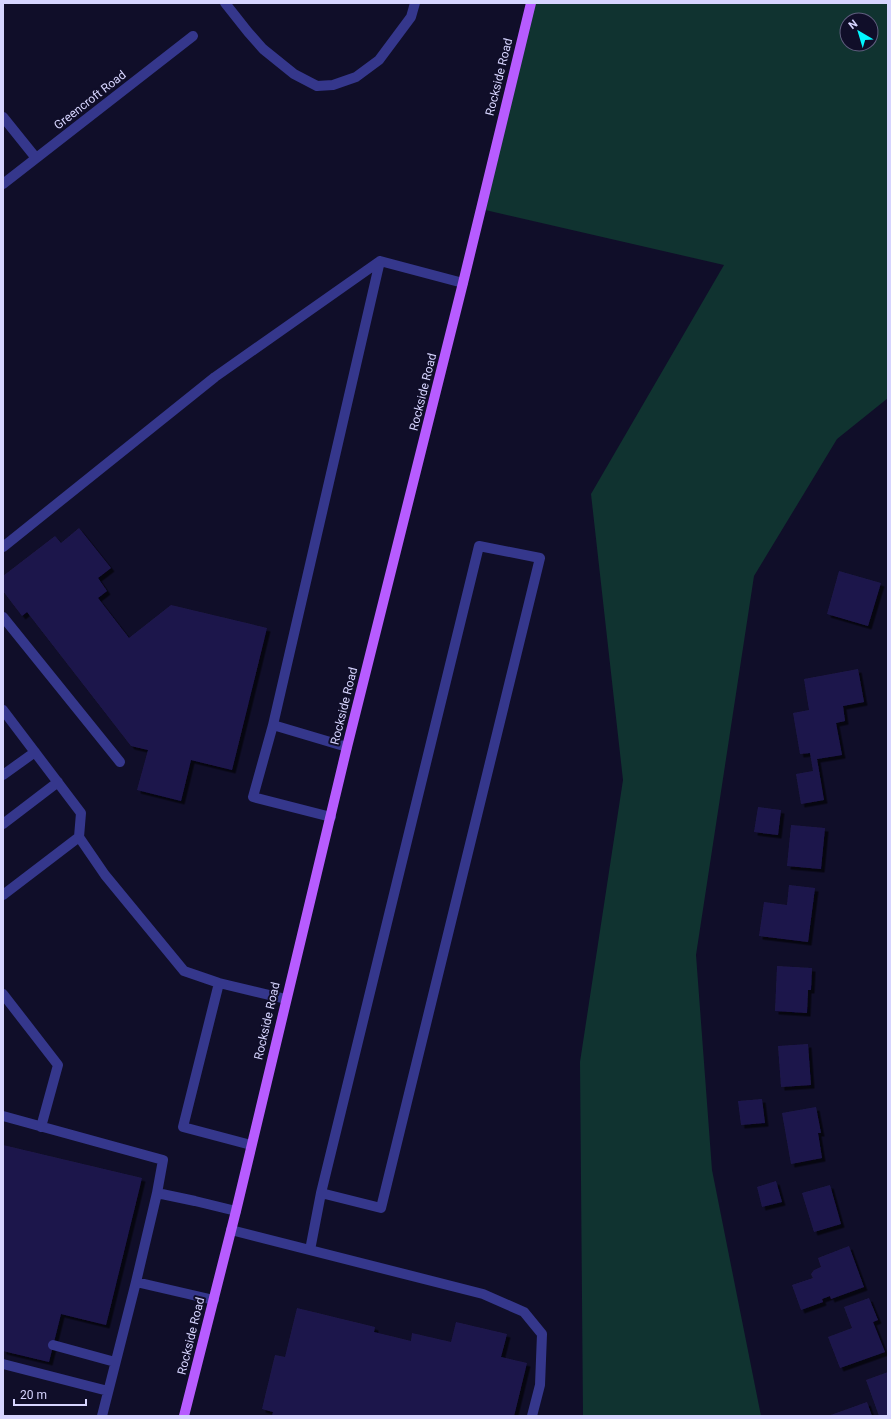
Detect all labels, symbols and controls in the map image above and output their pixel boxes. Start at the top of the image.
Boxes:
north arrow [839,12,879,52]
text: N [846,17,860,32]
street label: Rockside Road [483,37,515,117]
street label: Greencroft Road [51,68,129,132]
street label: Rockside Road [407,352,439,432]
street label: Rockside Road [328,666,360,746]
street label: Rockside Road [251,981,283,1061]
street label: Rockside Road [175,1296,207,1376]
scale bar [14,1381,86,1407]
text: 20 m [20,1388,47,1402]

